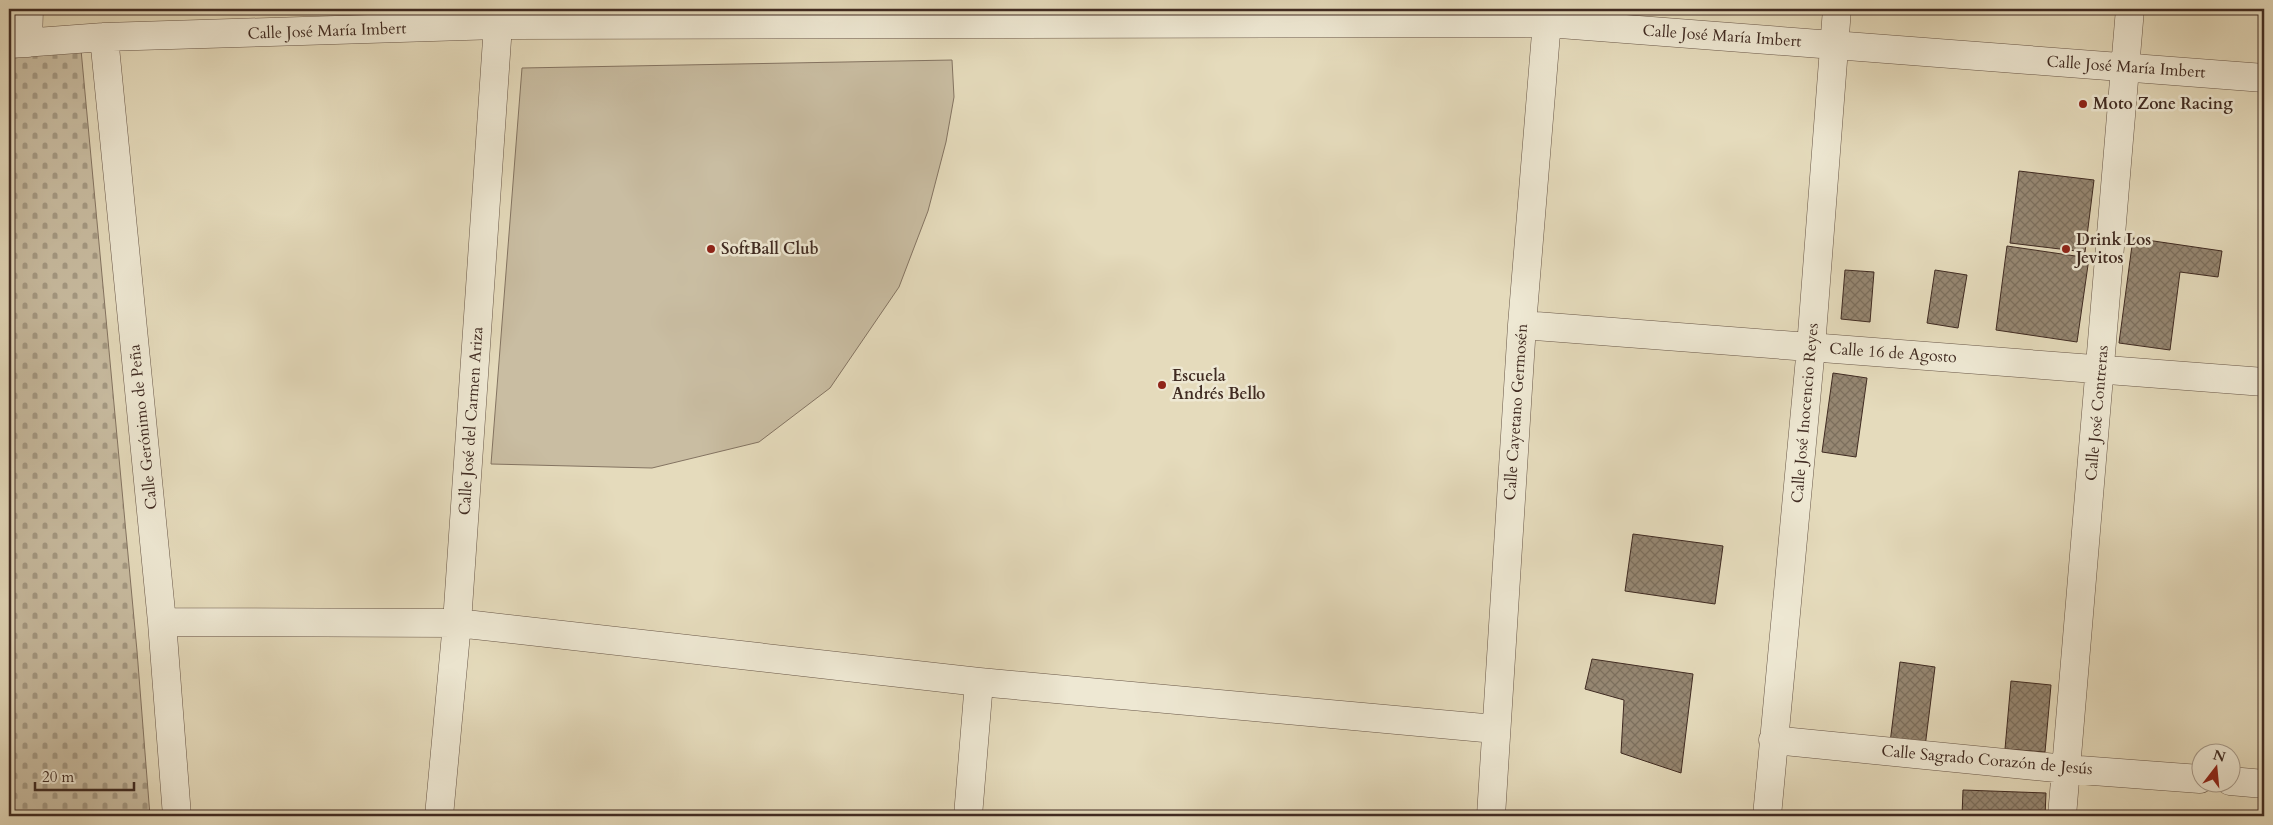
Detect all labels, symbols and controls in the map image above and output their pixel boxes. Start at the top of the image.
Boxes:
street label: Calle José María Imbert [247,17,407,45]
street label: Calle José María Imbert [1642,19,1802,53]
street label: Calle José María Imbert [2046,50,2206,84]
place label: Moto Zone Racing [2093,93,2233,115]
marker: Moto Zone Racing [2077,98,2089,110]
place label: Drink Los Jevitos [2074,229,2151,269]
place label: SoftBall Club [721,238,819,260]
marker: SoftBall Club [705,243,717,255]
marker: Drink Los Jevitos [2060,243,2072,255]
street label: Calle José Inocencio Reyes [1786,322,1824,504]
street label: Calle Cayetano Germosén [1499,323,1533,501]
street label: Calle José del Carmen Ariza [453,326,489,516]
street label: Calle 16 de Agosto [1829,338,1958,368]
street label: Calle Gerónimo de Peña [123,343,163,511]
street label: Calle José Contreras [2080,344,2114,482]
place label: Escuela Andrés Bello [1172,365,1265,405]
marker: Escuela Andrés Bello [1156,379,1168,391]
street label: Calle Sagrado Corazón de Jesús [1880,740,2094,780]
north arrow [2190,742,2240,792]
text: N [2211,745,2228,767]
scale bar [35,760,134,792]
text: 20 m [42,767,74,787]

